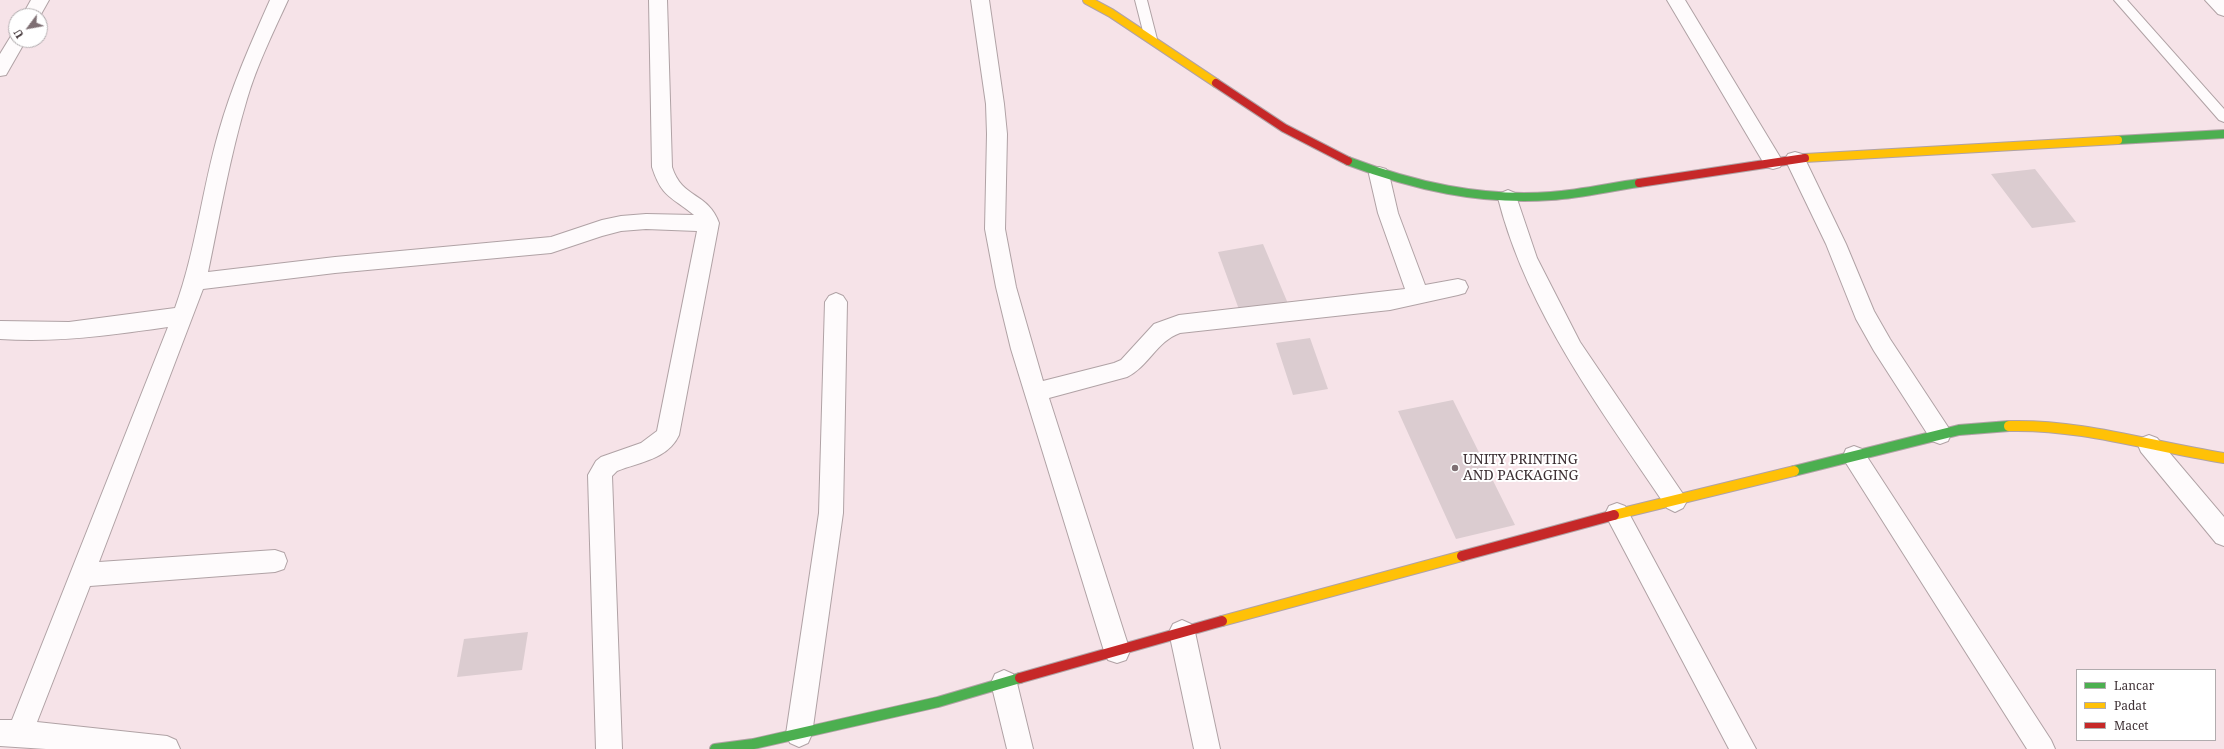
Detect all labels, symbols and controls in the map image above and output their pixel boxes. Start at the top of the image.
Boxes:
north arrow [8,8,48,48]
text: U [10,27,27,42]
place label: UNITY PRINTING AND PACKAGING [1463,452,1579,484]
marker: UNITY PRINTING AND PACKAGING [1450,463,1460,473]
legend [2076,669,2216,741]
text: Lancar [2114,677,2154,694]
text: Padat [2114,697,2146,714]
text: Macet [2114,717,2149,734]

